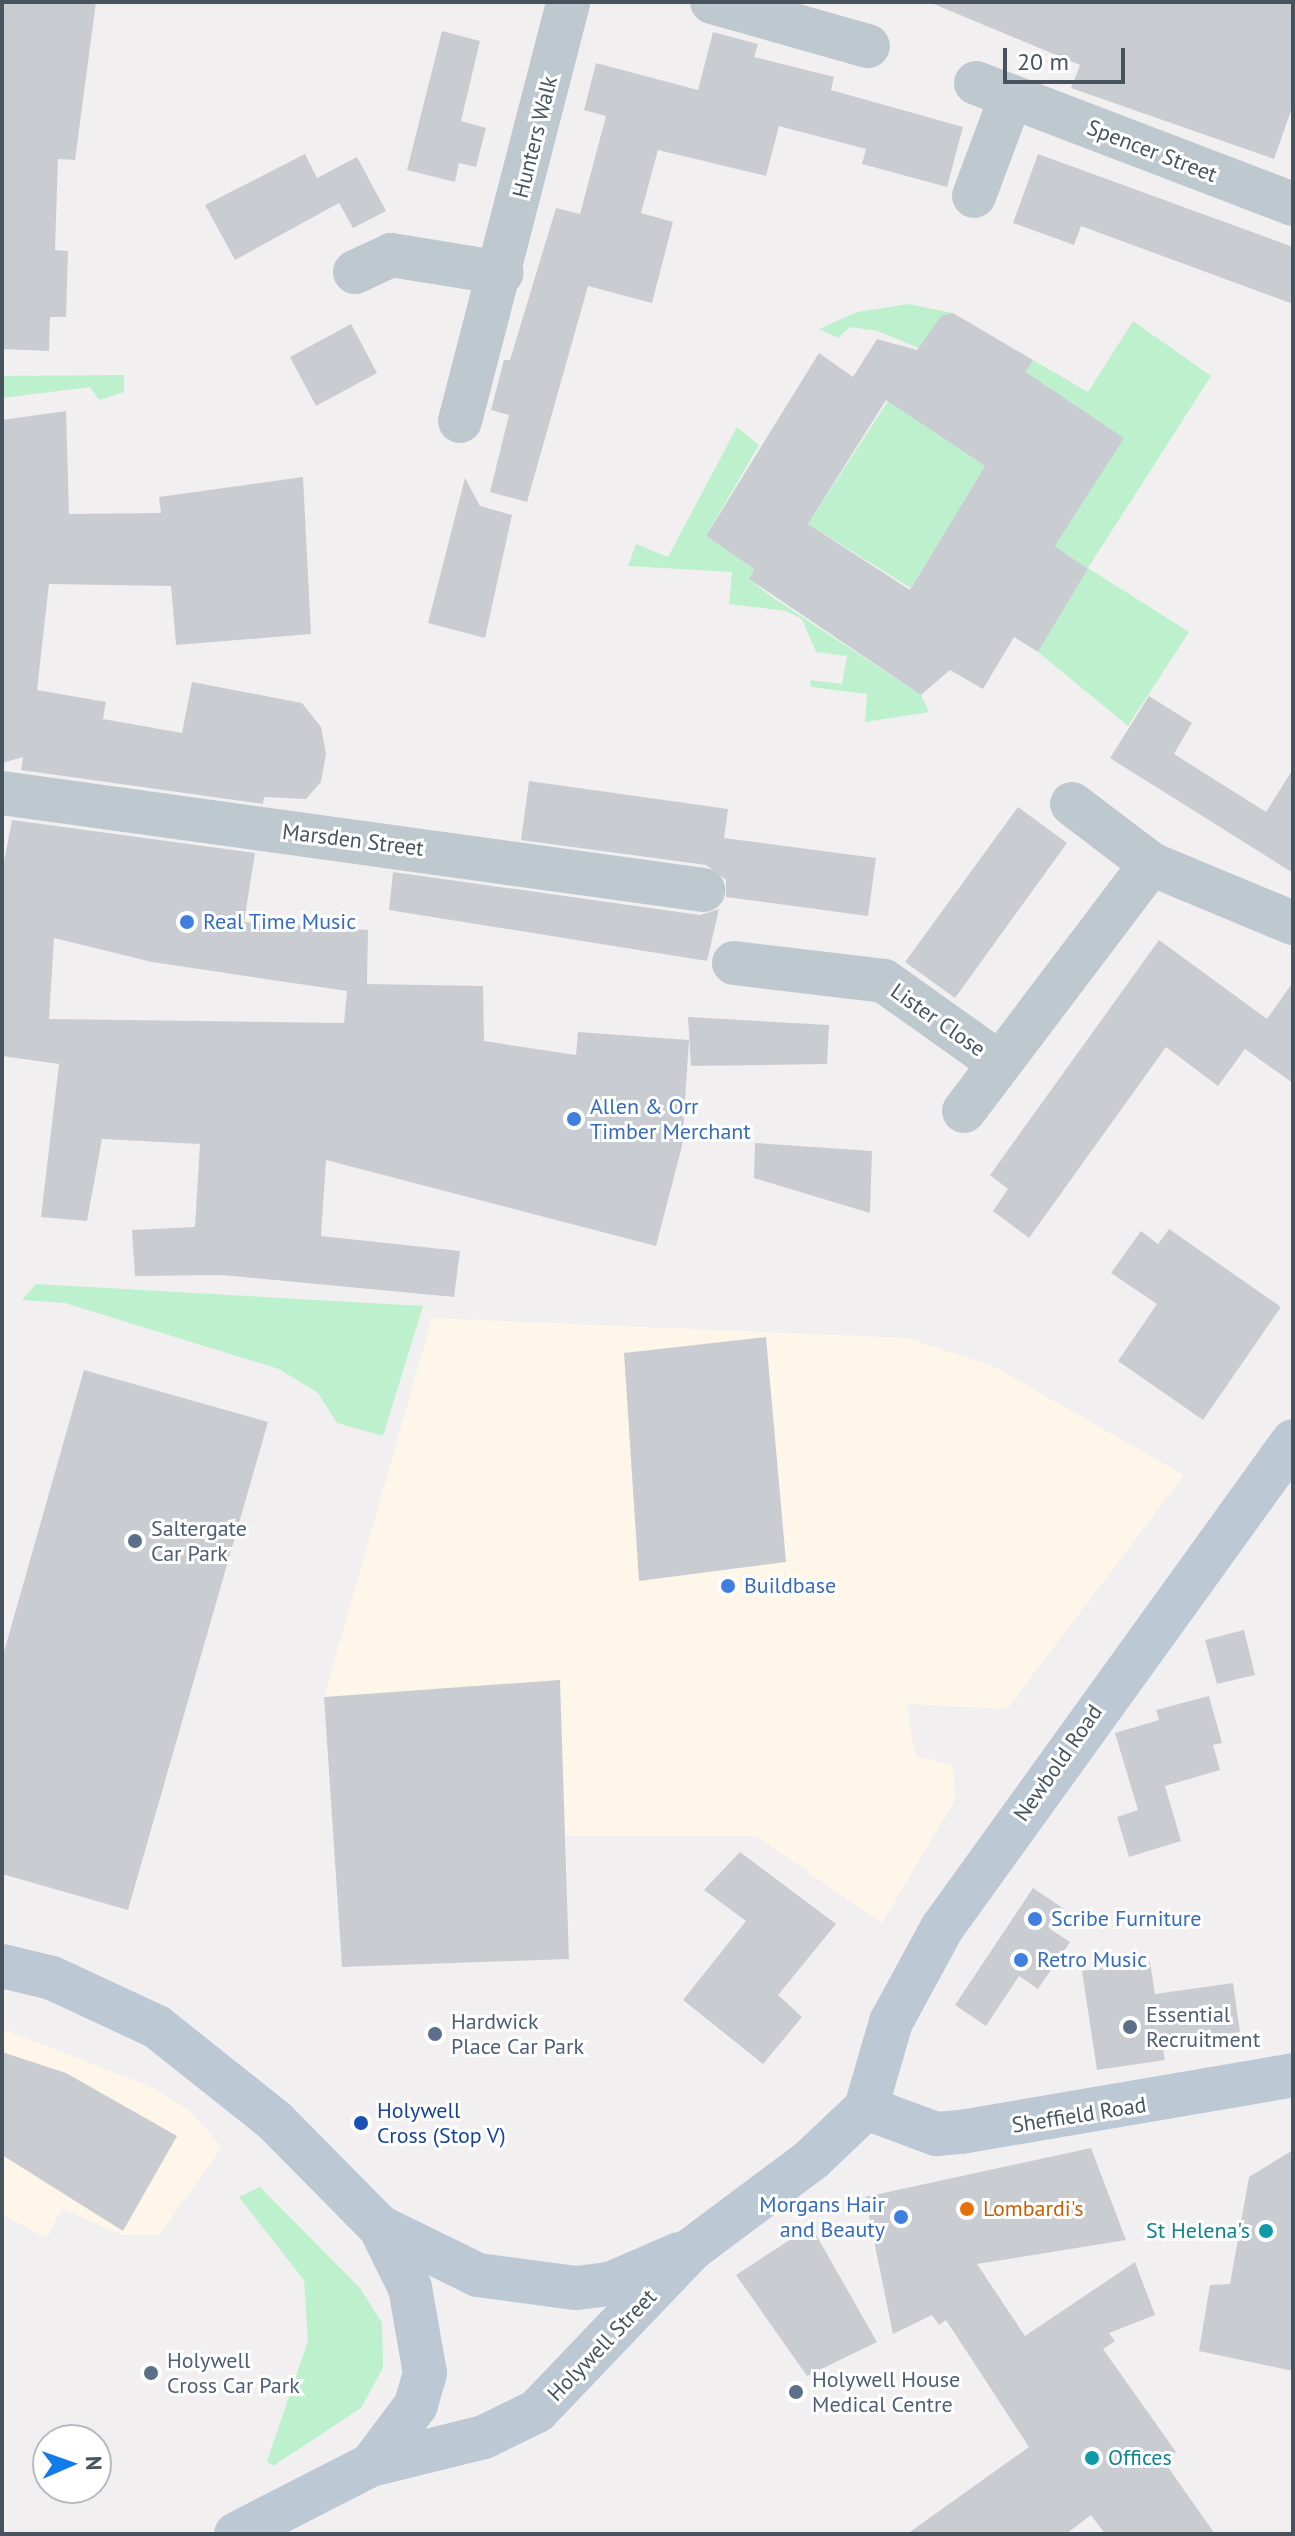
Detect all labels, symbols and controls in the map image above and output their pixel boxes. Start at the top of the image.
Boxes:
scale bar [1007,32,1129,82]
text: 20 m [1017,46,1069,77]
street label: Hunters Walk [507,73,563,201]
street label: Spencer Street [1083,114,1221,188]
street label: Marsden Street [281,818,425,862]
place label: Real Time Music [203,909,357,935]
marker: Real Time Music [178,913,196,931]
street label: Lister Close [886,978,990,1062]
place label: Allen & Orr Timber Merchant [590,1093,751,1144]
marker: Allen & Orr Timber Merchant [565,1110,583,1128]
place label: Saltergate Car Park [151,1515,247,1566]
marker: Saltergate Car Park [126,1532,144,1550]
place label: Buildbase [744,1573,836,1599]
marker: Buildbase [719,1577,737,1595]
street label: Newbold Road [1008,1700,1108,1826]
place label: Scribe Furniture [1051,1906,1202,1932]
marker: Scribe Furniture [1026,1910,1044,1928]
place label: Retro Music [1037,1947,1147,1973]
marker: Retro Music [1012,1951,1030,1969]
place label: Essential Recruitment [1146,2001,1260,2052]
place label: Hardwick Place Car Park [451,2008,584,2060]
marker: Essential Recruitment [1121,2018,1139,2036]
marker: Hardwick Place Car Park [426,2025,444,2043]
street label: Sheffield Road [1010,2091,1148,2139]
place label: Holywell Cross (Stop V) [377,2097,506,2148]
marker: Holywell Cross (Stop V) [352,2114,370,2132]
place label: Morgans Hair and Beauty [759,2191,885,2242]
place label: Lombardi's [983,2196,1083,2222]
marker: Lombardi's [958,2200,976,2218]
marker: Morgans Hair and Beauty [892,2208,910,2226]
place label: St Helena's [1146,2218,1250,2244]
marker: St Helena's [1257,2222,1275,2240]
street label: Holywell Street [542,2284,662,2406]
place label: Holywell Cross Car Park [167,2347,300,2398]
marker: Holywell Cross Car Park [142,2364,160,2382]
place label: Holywell House Medical Centre [812,2366,960,2418]
marker: Holywell House Medical Centre [787,2383,805,2401]
north arrow [32,2424,112,2504]
place label: Offices [1108,2445,1172,2471]
marker: Offices [1083,2449,1101,2467]
text: N [80,2456,108,2471]

